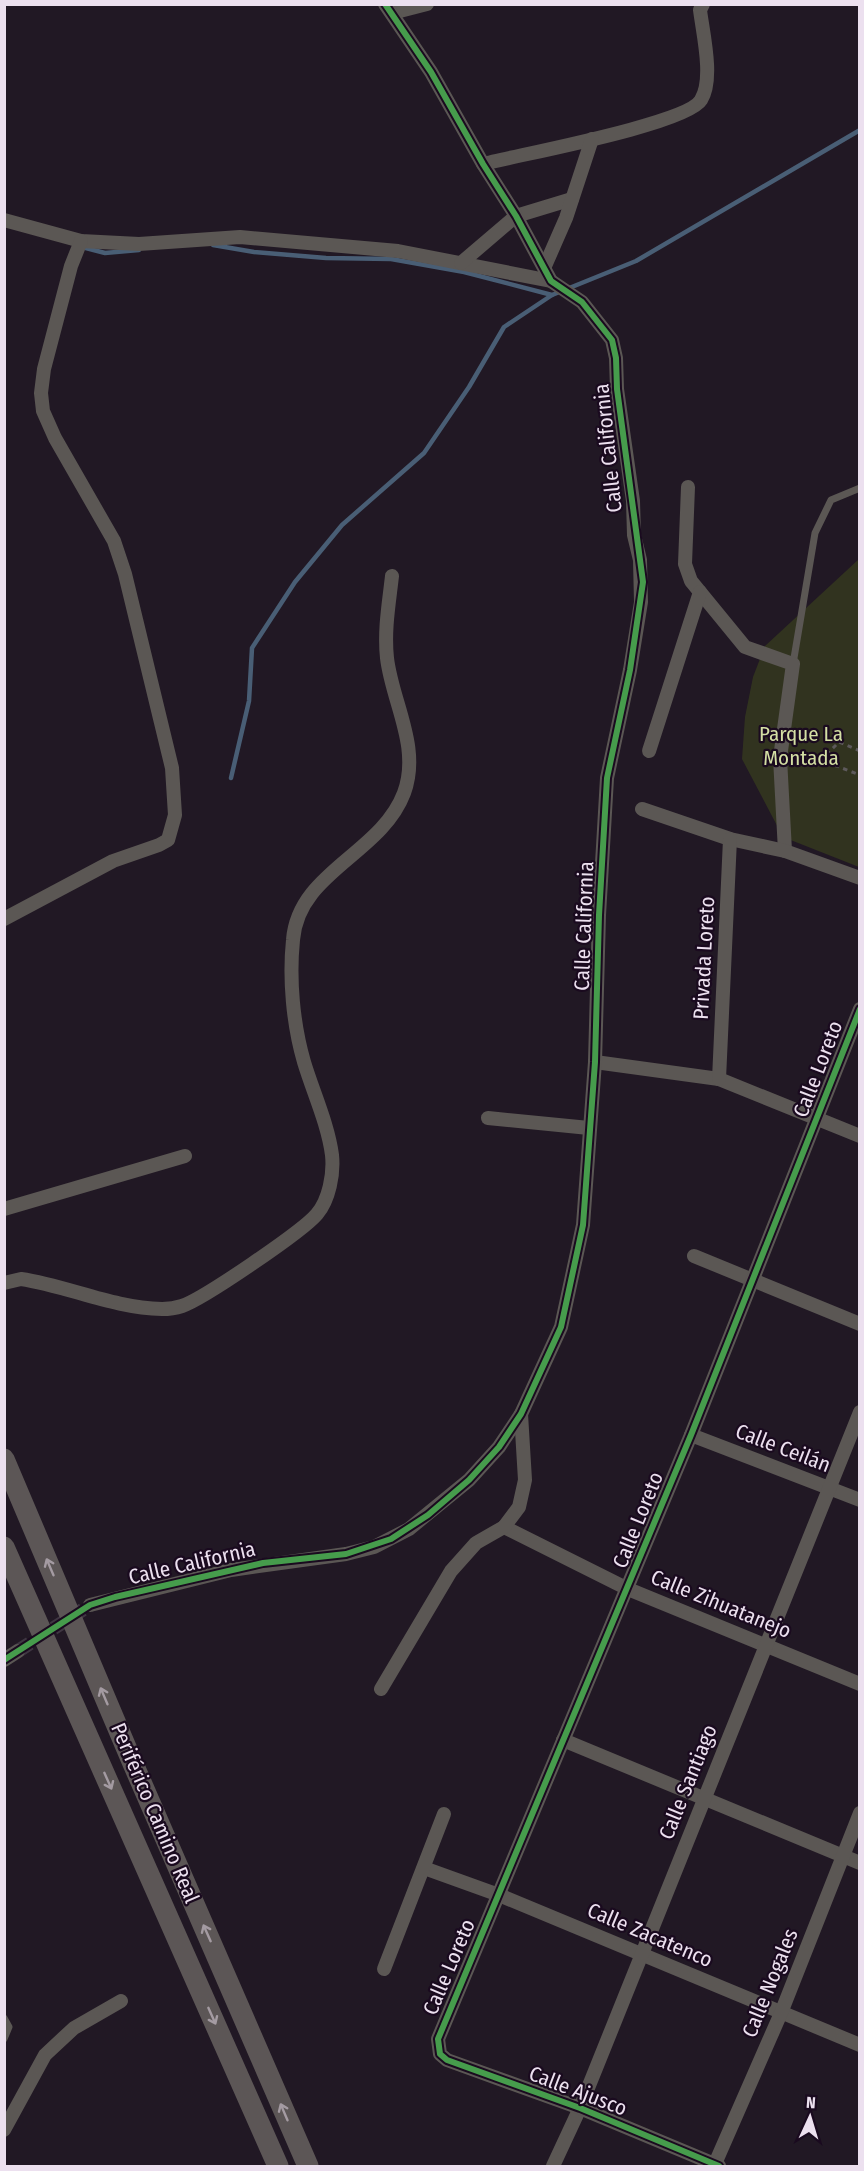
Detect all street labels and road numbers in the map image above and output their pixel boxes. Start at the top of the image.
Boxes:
street label: Calle California [588,382,628,514]
street label: Calle California [569,861,599,991]
street label: Privada Loreto [688,896,720,1020]
street label: Calle Loreto [788,1017,848,1121]
street label: Calle Ceilán [732,1418,834,1478]
street label: Calle Loreto [607,1468,669,1572]
street label: Calle California [126,1536,258,1590]
street label: Calle Zihuatanejo [647,1564,795,1644]
street label: Periférico Camino Real [105,1719,205,1907]
street label: Calle Santiago [653,1721,723,1843]
street label: Calle Zacatenco [584,1897,716,1973]
street label: Calle Loreto [417,1915,481,2019]
street label: Calle Nogales [736,1925,804,2041]
street label: Calle Ajusco [525,2060,631,2122]

